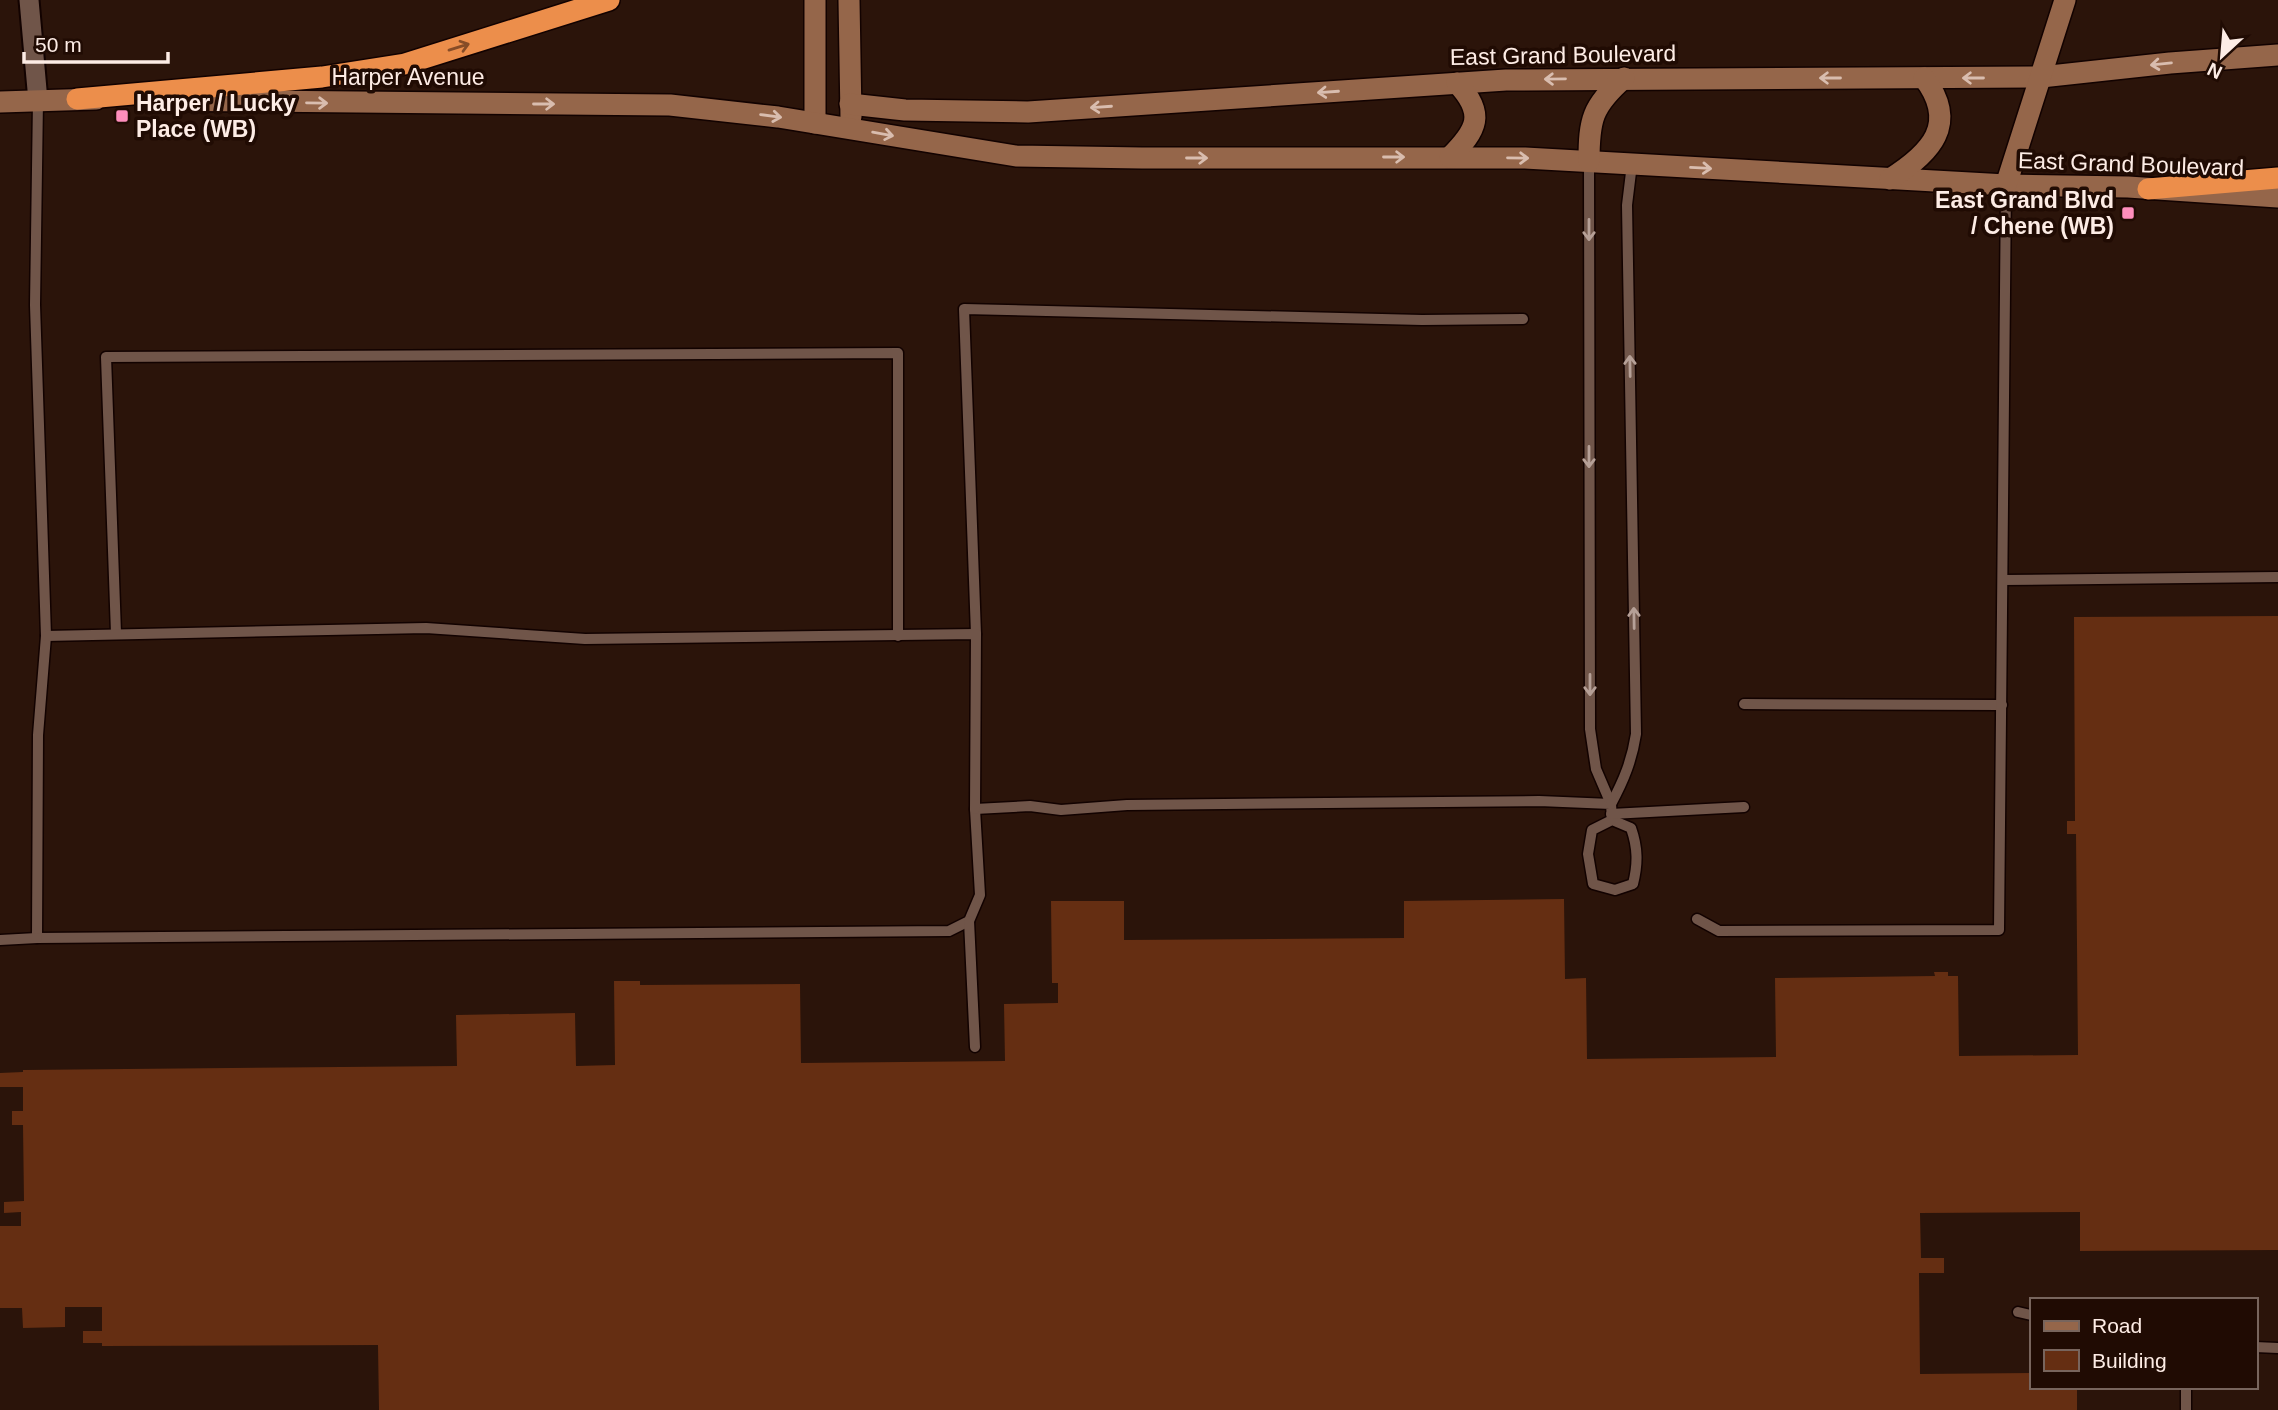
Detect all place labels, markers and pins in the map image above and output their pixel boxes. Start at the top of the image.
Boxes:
place label: Harper / Lucky Place (WB) [136,90,296,142]
marker: Harper / Lucky Place (WB) [114,108,130,124]
place label: East Grand Blvd / Chene (WB) [1935,187,2114,239]
marker: East Grand Blvd / Chene (WB) [2120,205,2136,221]

